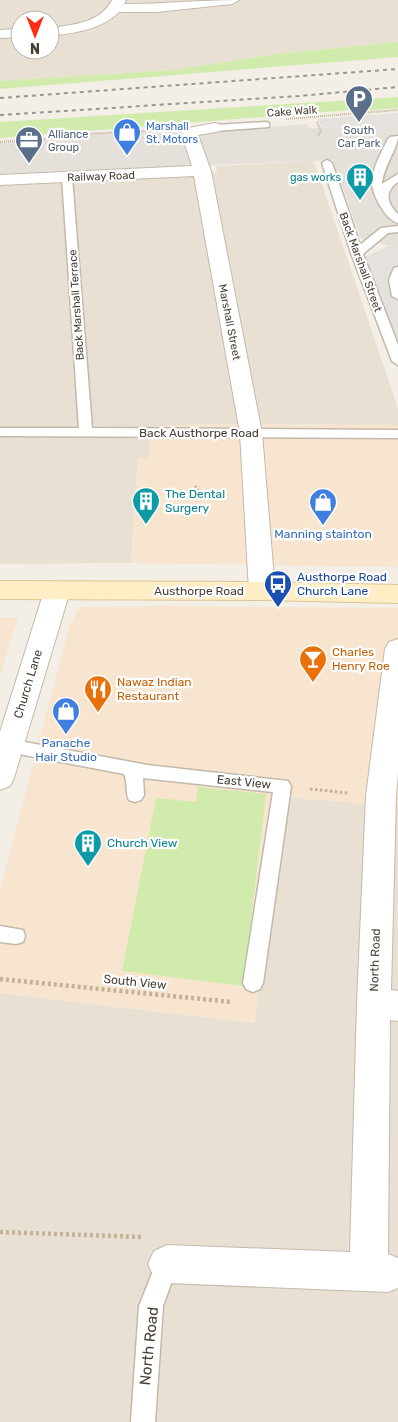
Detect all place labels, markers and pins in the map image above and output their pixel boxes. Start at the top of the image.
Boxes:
parking icon: South Car Park [344,84,374,123]
shop icon: Marshall St. Motors [112,117,142,156]
place label: Marshall St. Motors [146,120,198,146]
place label: South Car Park [338,124,381,150]
office icon: Alliance Group [14,125,44,164]
place label: Alliance Group [48,128,88,154]
building icon: gas works [345,162,375,201]
place label: gas works [290,171,341,184]
building icon: The Dental Surgery [131,486,161,525]
place label: The Dental Surgery [165,487,225,515]
shop icon: Manning stainton [308,487,338,526]
place label: Manning stainton [274,527,372,541]
bus stop icon: Austhorpe Road Church Lane [263,569,293,608]
place label: Austhorpe Road Church Lane [297,570,387,598]
bar icon: Charles Henry Roe [298,644,328,683]
place label: Charles Henry Roe [332,645,390,673]
restaurant icon: Nawaz Indian Restaurant [83,674,113,713]
place label: Nawaz Indian Restaurant [117,675,192,703]
shop icon: Panache Hair Studio [51,696,81,735]
place label: Panache Hair Studio [35,736,97,764]
building icon: Church View [73,828,103,867]
place label: Church View [107,836,178,850]

